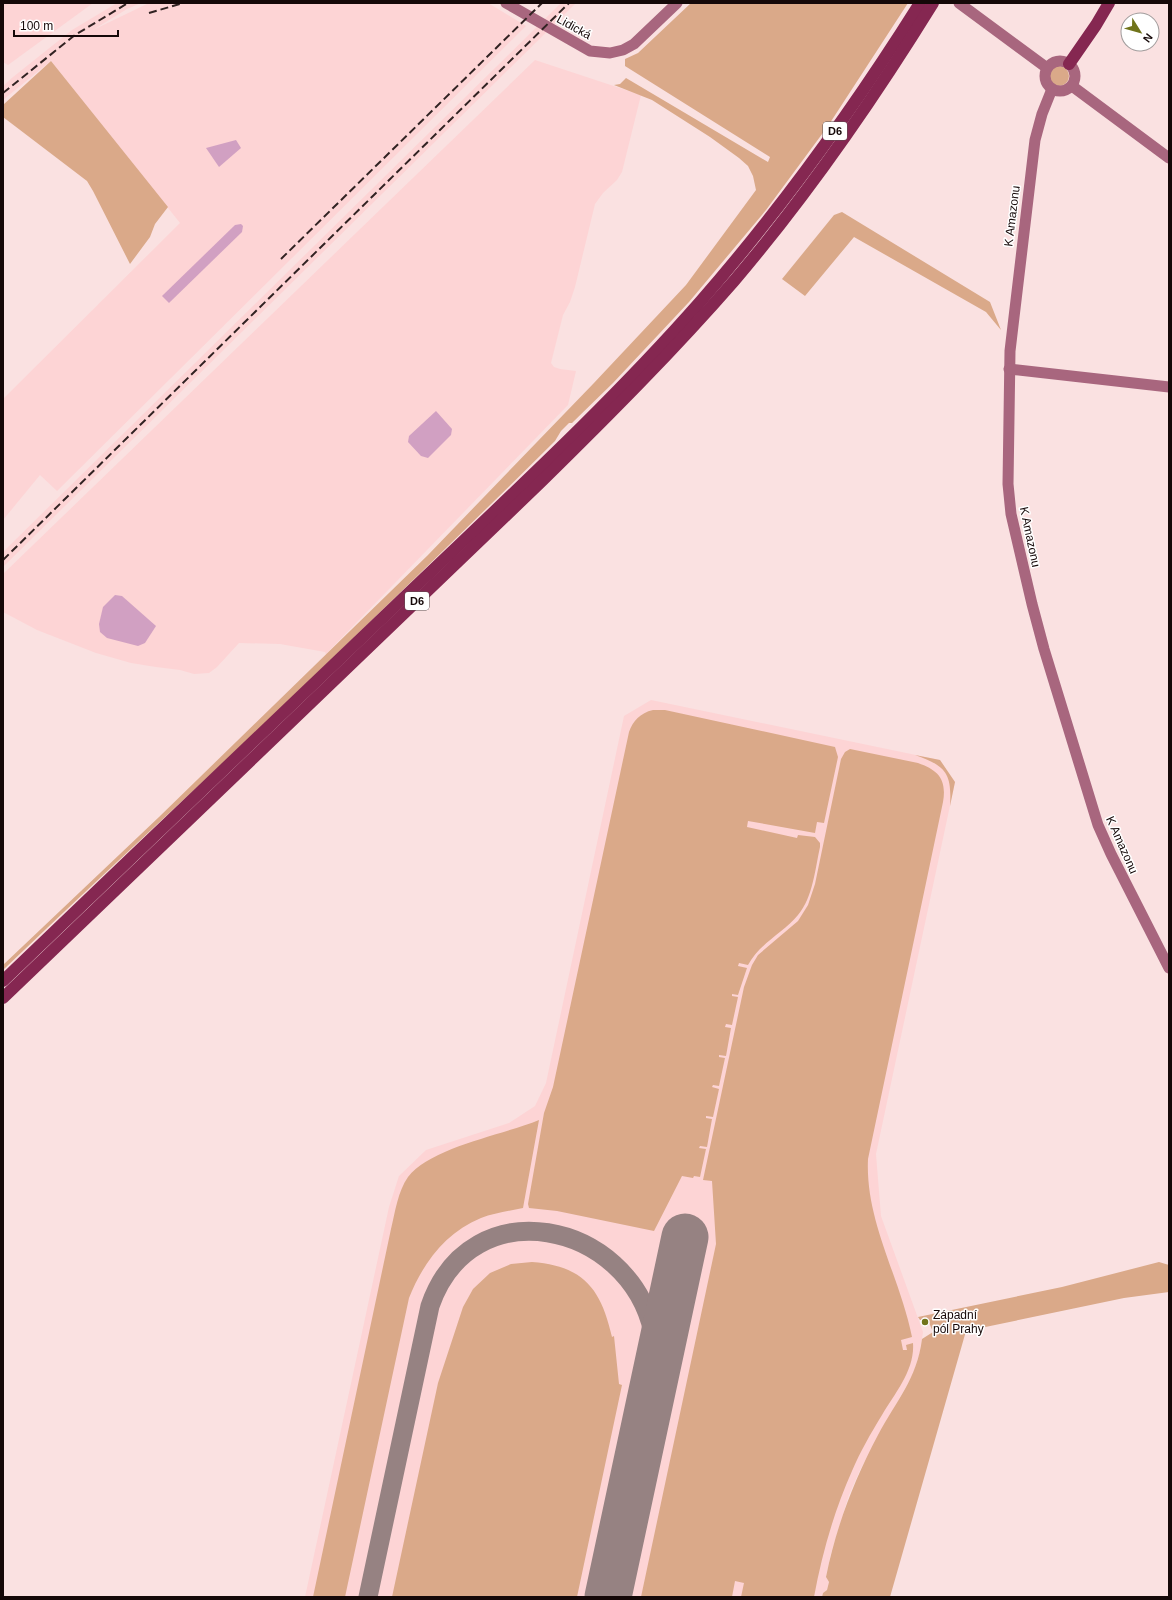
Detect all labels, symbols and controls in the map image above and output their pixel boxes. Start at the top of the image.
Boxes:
scale bar [14,12,118,38]
street label: Lidická [554,12,594,42]
north arrow [1120,12,1160,52]
text: 100 m [20,19,53,33]
text: N [1141,31,1155,45]
road number: D6 [823,122,847,140]
street label: K Amazonu [1001,185,1023,247]
street label: K Amazonu [1017,506,1043,568]
road number: D6 [405,592,429,610]
street label: K Amazonu [1103,814,1141,876]
place label: Západní pól Prahy [933,1308,984,1336]
marker: Západní pól Prahy [920,1317,930,1327]

